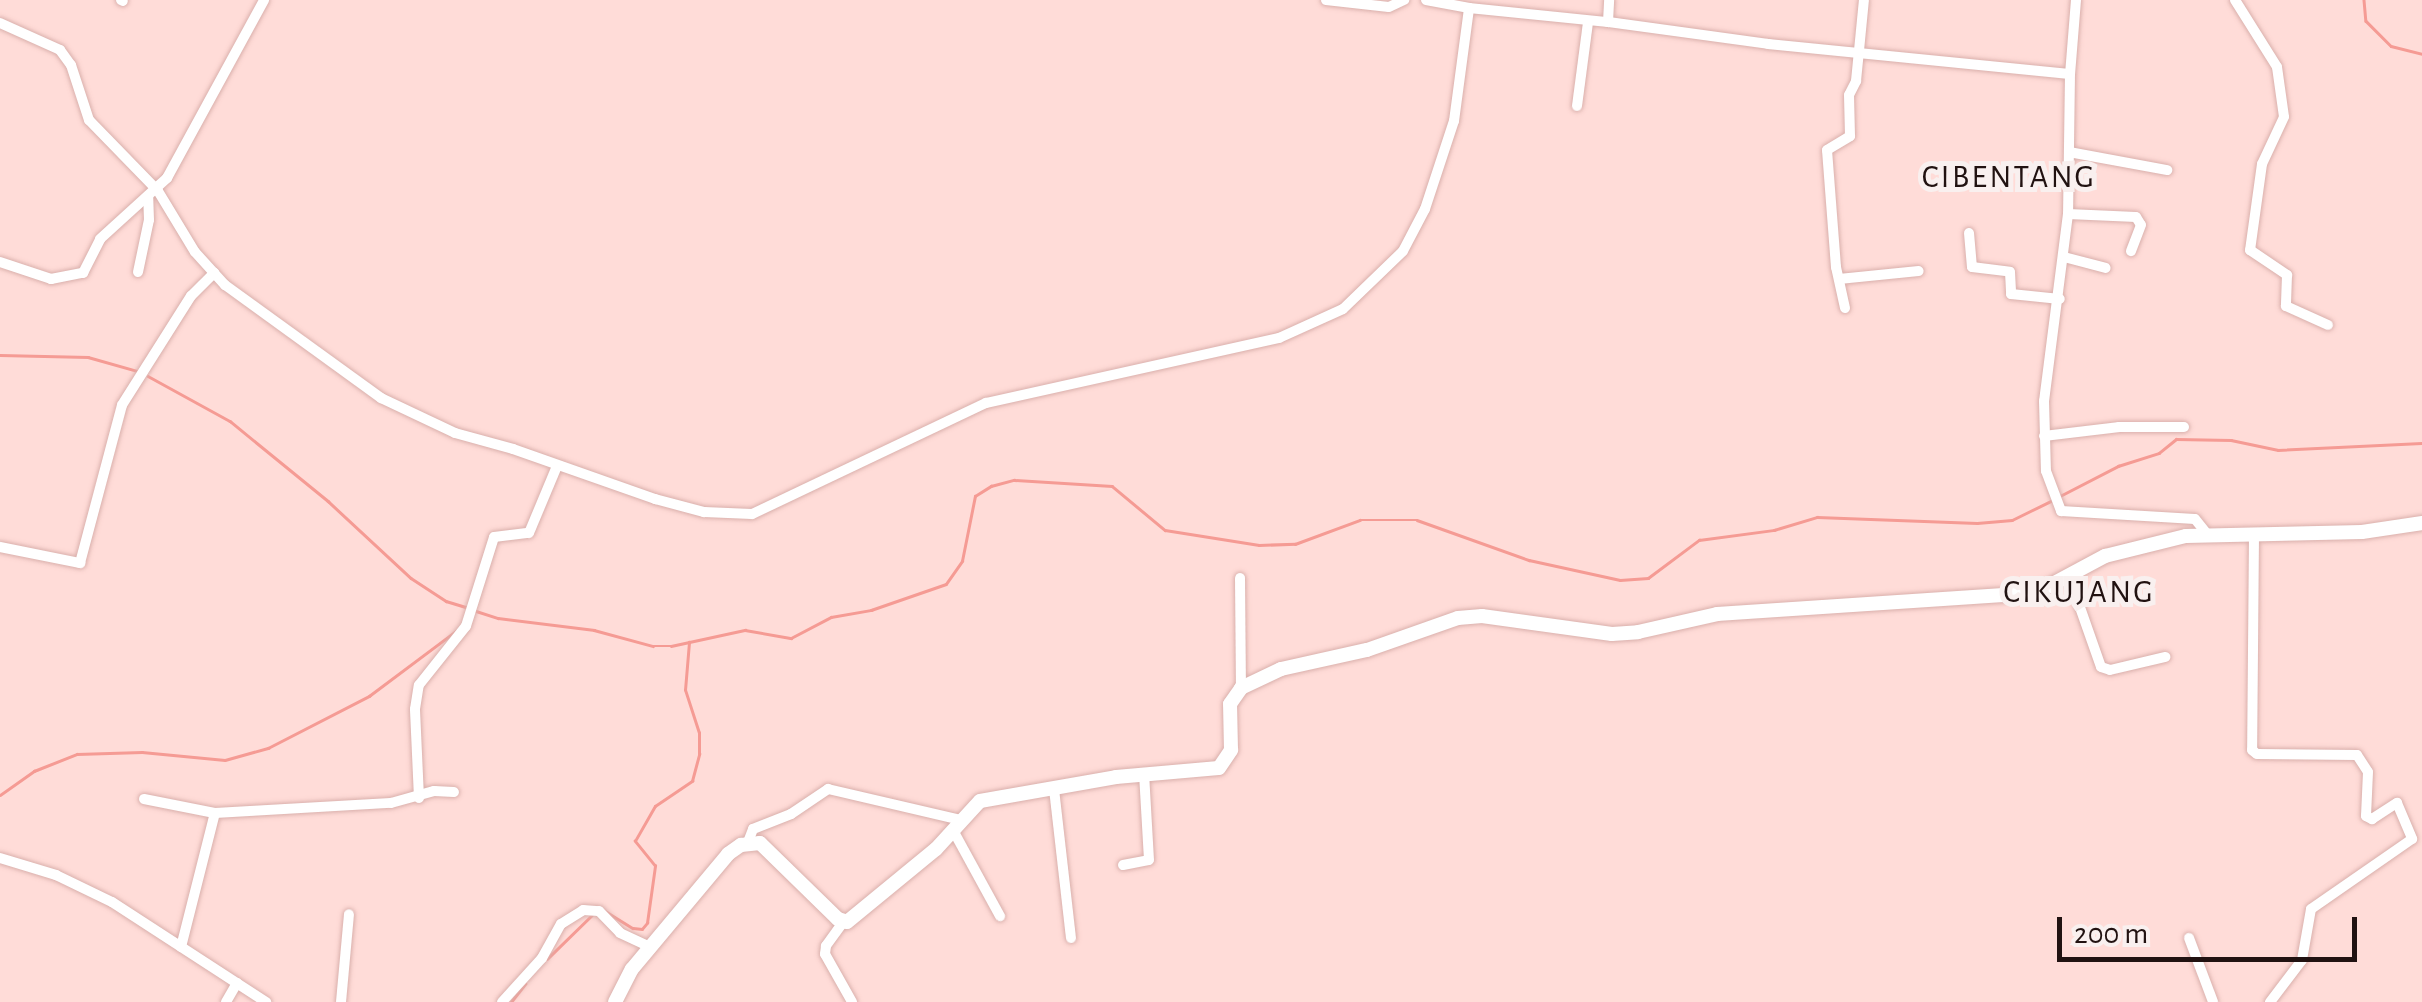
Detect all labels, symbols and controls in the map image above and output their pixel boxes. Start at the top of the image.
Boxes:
district label: CIBENTANG [1922,158,2096,196]
district label: CIKUJANG [2003,573,2155,611]
scale bar [2062,897,2362,959]
text: 200 m [2074,919,2148,949]

